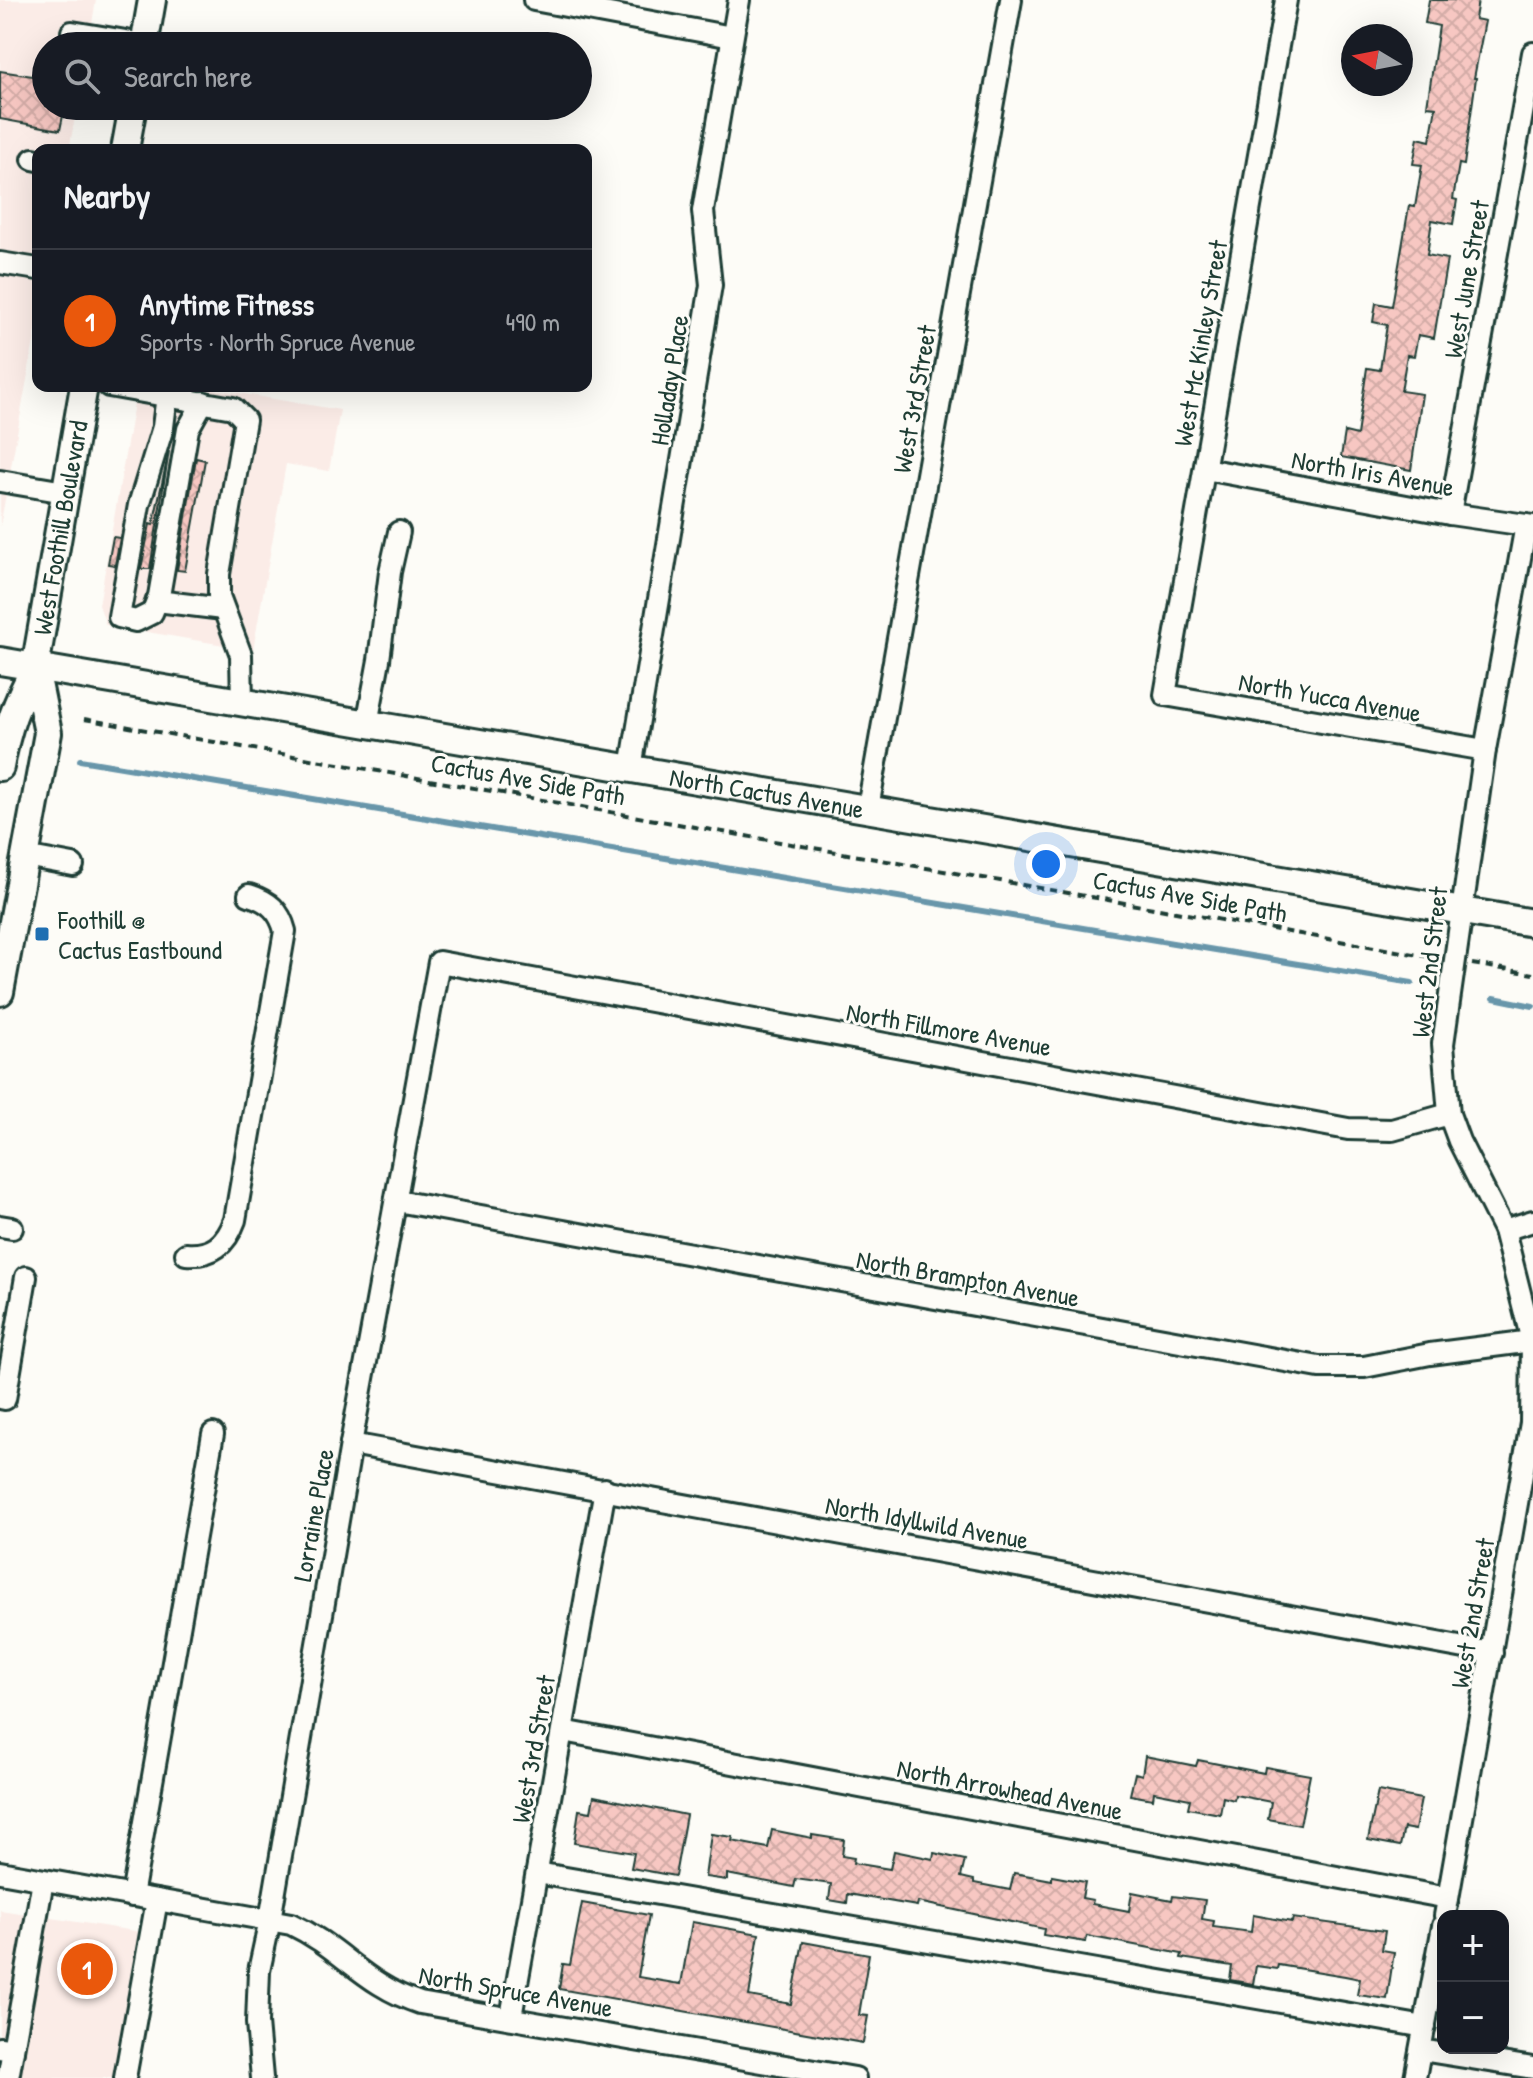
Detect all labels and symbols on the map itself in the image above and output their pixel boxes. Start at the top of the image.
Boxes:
north arrow [1341,24,1413,96]
street label: West June Street [1435,196,1497,361]
street label: West Mc Kinley Street [1165,236,1236,449]
street label: Holladay Place [641,312,697,448]
street label: West 3rd Street [884,321,944,476]
street label: West Foothill Boulevard [24,418,95,638]
street label: North Iris Avenue [1289,442,1457,504]
street label: North Yucca Avenue [1236,664,1424,730]
street label: Cactus Ave Side Path [428,745,628,813]
street label: North Cactus Avenue [667,758,866,826]
your location [1026,844,1066,884]
street label: Cactus Ave Side Path [1090,862,1290,930]
street label: West 2nd Street [1402,883,1456,1040]
place label: Foothill @ Cactus Eastbound [57,902,222,967]
marker: Foothill @ Cactus Eastbound [33,925,51,943]
street label: North Fillmore Avenue [844,994,1054,1064]
street label: North Brampton Avenue [854,1241,1082,1315]
street label: Lorraine Place [284,1446,342,1584]
street label: North Idyllwild Avenue [823,1487,1031,1557]
street label: West 2nd Street [1442,1534,1503,1691]
street label: West 3rd Street [503,1671,563,1826]
street label: North Arrowhead Avenue [894,1750,1126,1828]
pin: 1 [61,1939,113,1999]
street label: North Spruce Avenue [416,1957,616,2025]

